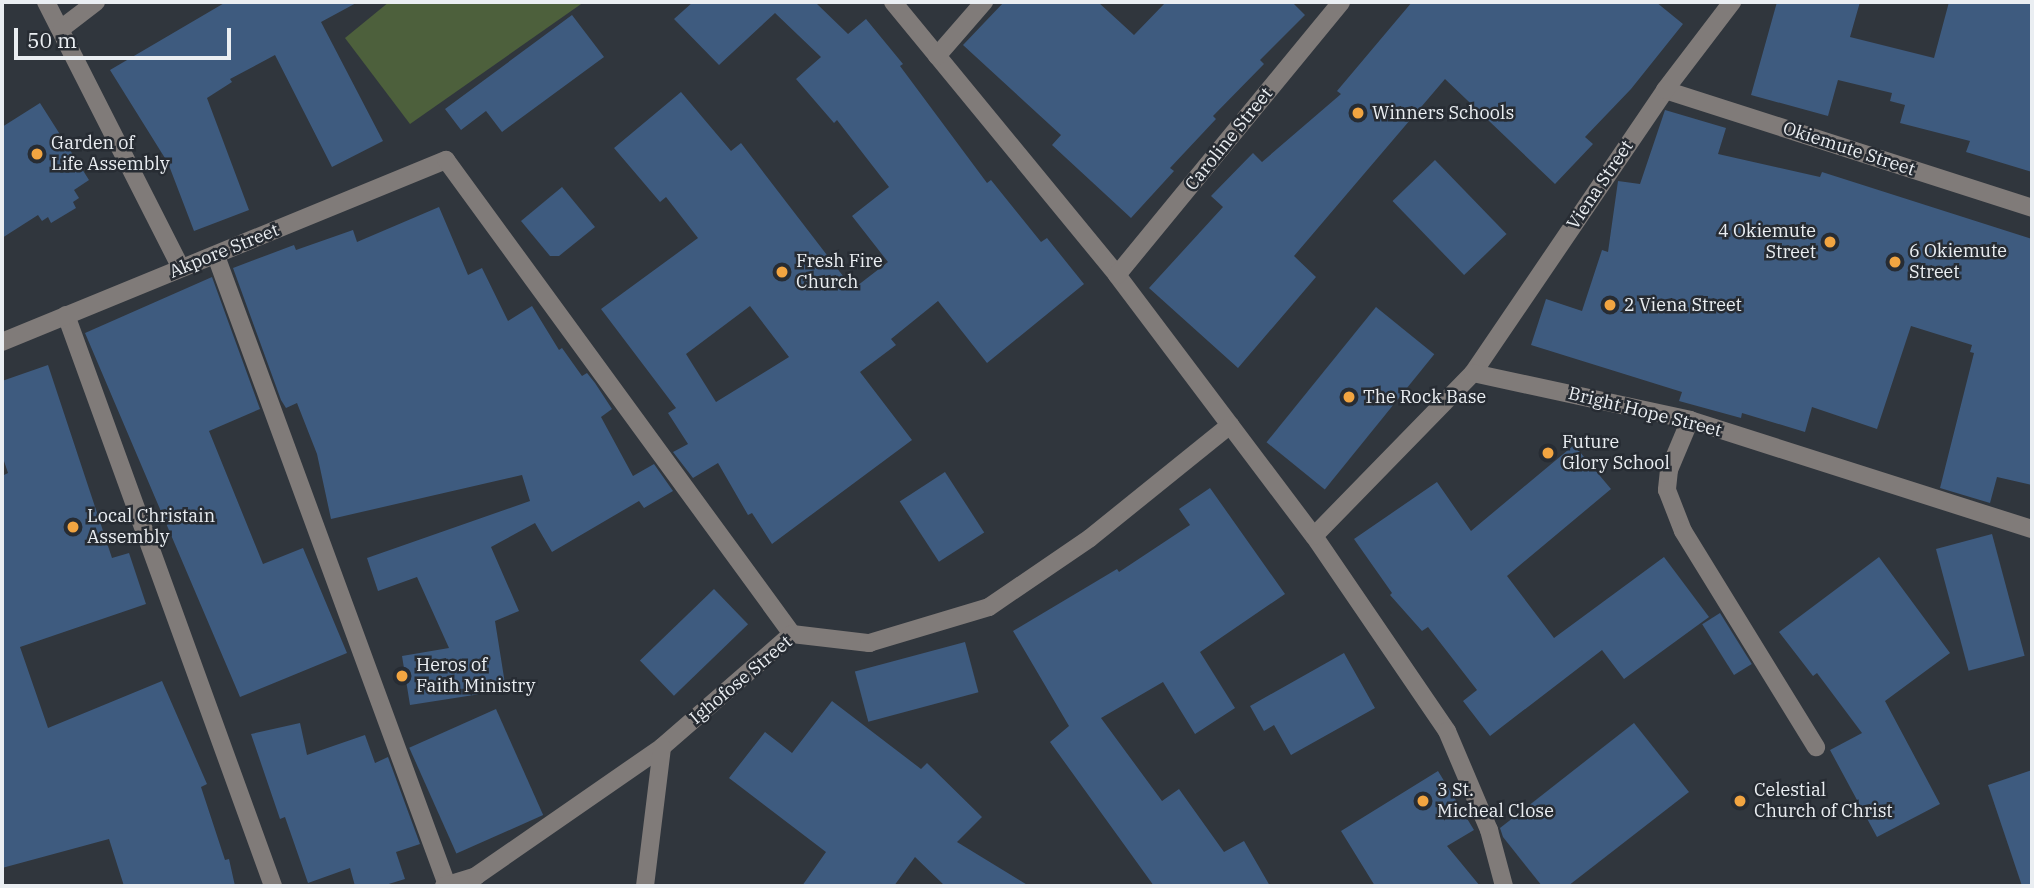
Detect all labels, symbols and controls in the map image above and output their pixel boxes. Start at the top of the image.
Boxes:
scale bar [18,14,234,58]
text: 50 m [27,26,77,54]
street label: Caroline Street [1181,83,1277,195]
place label: Winners Schools [1372,102,1514,124]
marker: Winners Schools [1350,105,1366,121]
street label: Okiemute Street [1780,117,1918,181]
place label: Garden of Life Assembly [51,133,170,176]
street label: Viena Street [1562,136,1638,234]
marker: Garden of Life Assembly [29,146,45,162]
street label: Akpore Street [166,219,282,283]
place label: 4 Okiemute Street [1718,221,1816,264]
marker: 4 Okiemute Street [1822,234,1838,250]
place label: 6 Okiemute Street [1909,241,2007,284]
place label: Fresh Fire Church [796,251,883,294]
marker: 6 Okiemute Street [1887,254,1903,270]
marker: Fresh Fire Church [774,264,790,280]
place label: 2 Viena Street [1624,294,1742,316]
marker: 2 Viena Street [1602,297,1618,313]
street label: Bright Hope Street [1566,383,1724,441]
place label: The Rock Base [1363,386,1486,408]
marker: The Rock Base [1341,389,1357,405]
place label: Future Glory School [1562,432,1670,474]
marker: Future Glory School [1540,445,1556,461]
place label: Local Christain Assembly [87,506,215,548]
marker: Local Christain Assembly [65,519,81,535]
street label: Ighofose Street [686,631,796,729]
place label: Heros of Faith Ministry [416,655,535,698]
marker: Heros of Faith Ministry [394,668,410,684]
place label: 3 St. Micheal Close [1437,780,1554,822]
place label: Celestial Church of Christ [1754,780,1893,822]
marker: 3 St. Micheal Close [1415,793,1431,809]
marker: Celestial Church of Christ [1732,793,1748,809]

